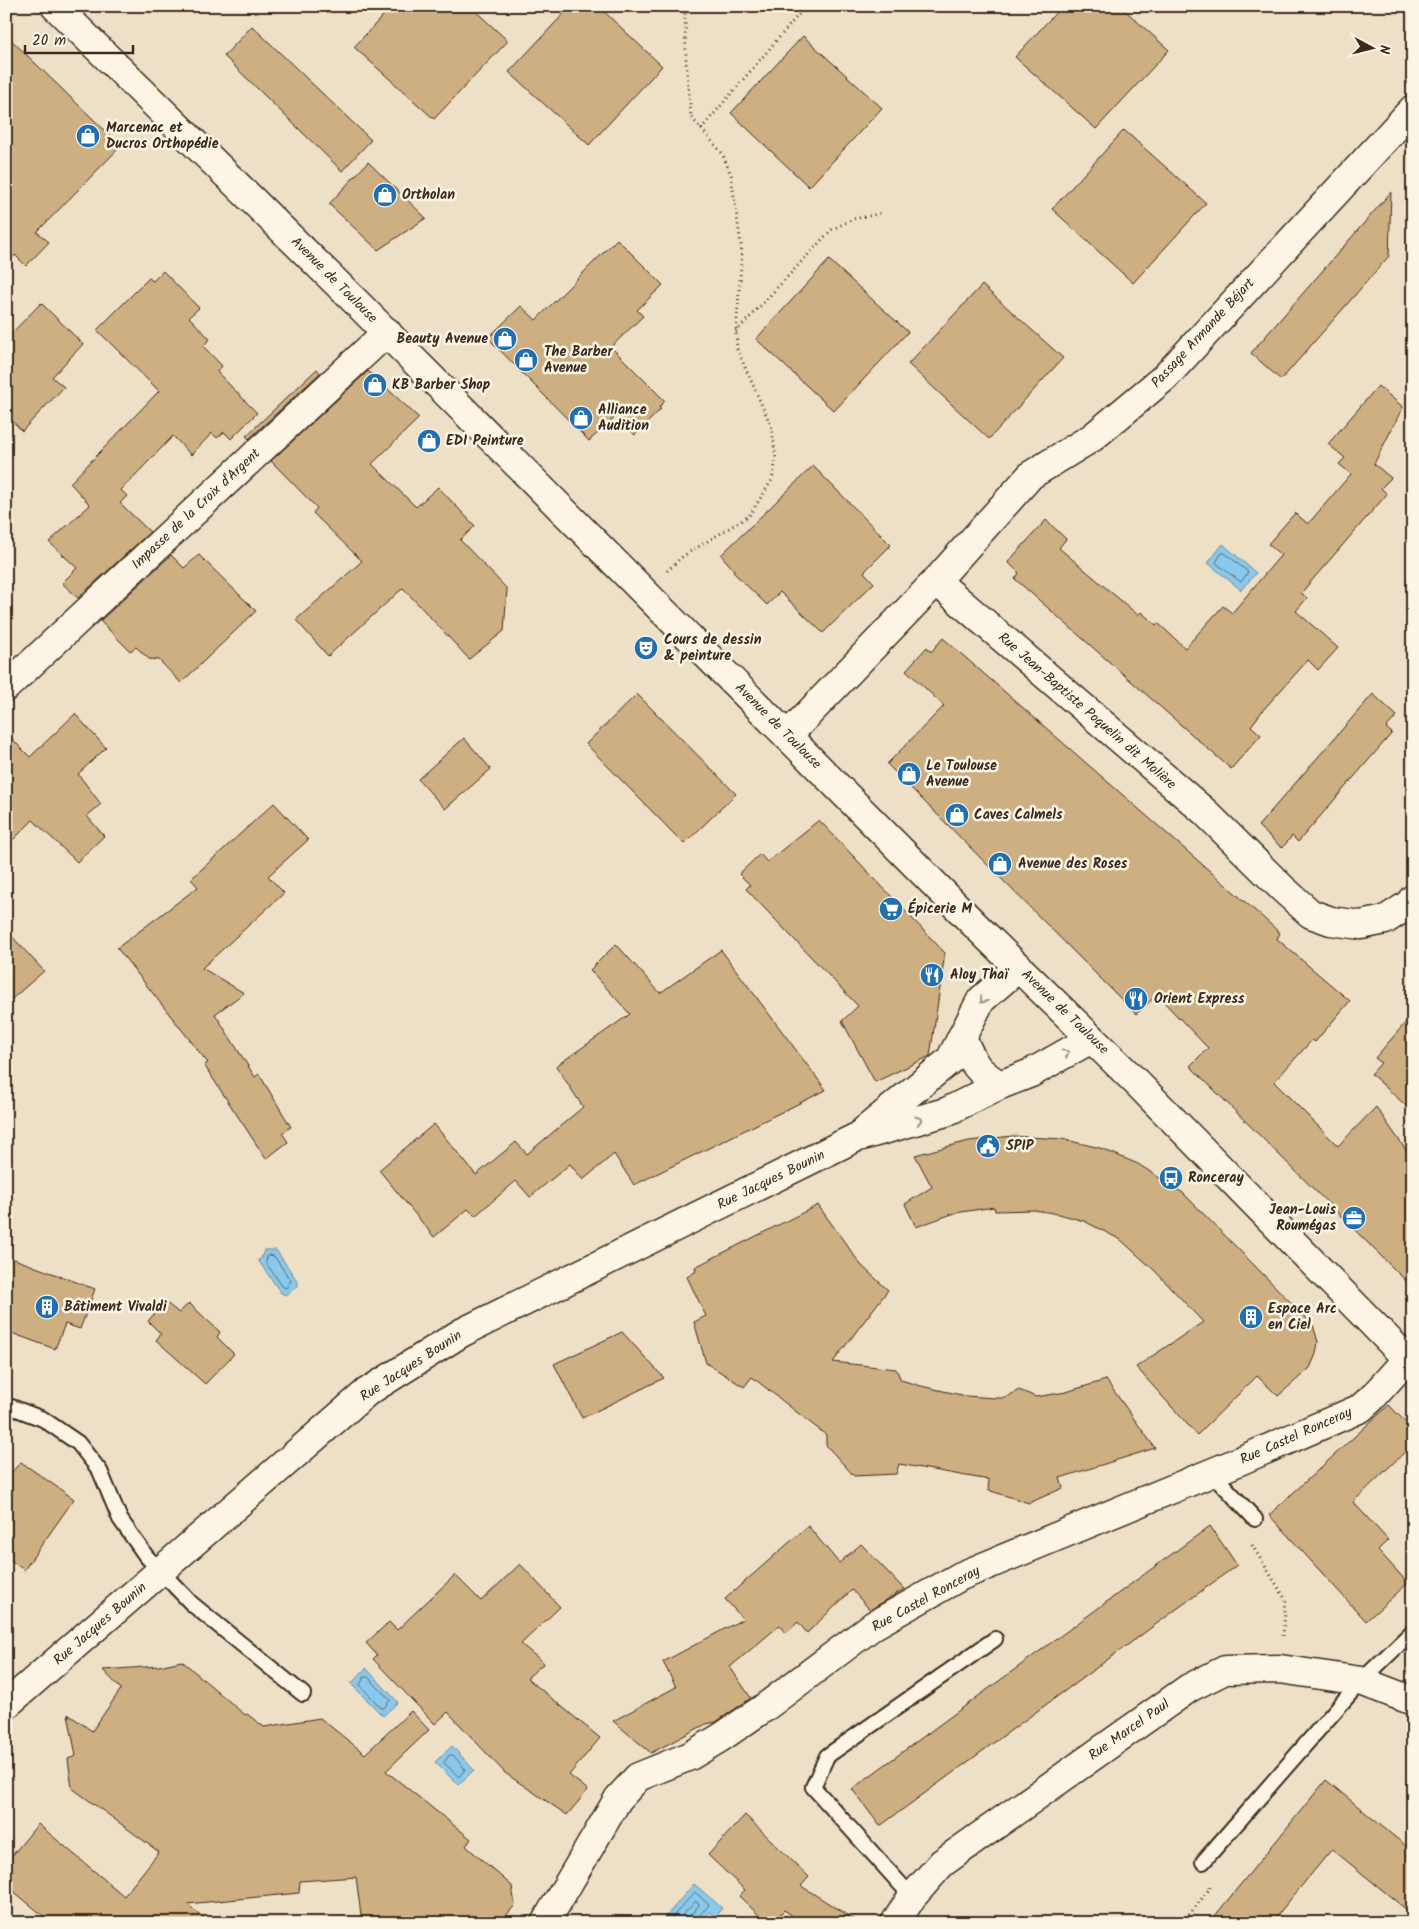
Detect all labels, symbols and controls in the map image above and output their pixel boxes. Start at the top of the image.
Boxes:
scale bar [25,22,132,54]
north arrow [1346,22,1396,72]
text: 20 m [32,29,66,53]
text: N [1372,44,1395,55]
place label: Marcenac et Ducros Orthopédie [106,117,219,155]
shop icon: Marcenac et Ducros Orthopédie [75,123,101,149]
shop icon: Ortholan [372,182,398,208]
place label: Ortholan [402,184,455,206]
street label: Avenue de Toulouse [286,232,383,329]
street label: Passage Armande Béjart [1146,273,1260,393]
shop icon: Beauty Avenue [492,326,518,352]
place label: Beauty Avenue [397,328,488,350]
place label: The Barber Avenue [544,341,613,379]
shop icon: The Barber Avenue [513,347,539,373]
shop icon: KB Barber Shop [362,372,388,398]
place label: KB Barber Shop [392,374,491,396]
place label: Alliance Audition [598,399,649,437]
shop icon: Alliance Audition [568,405,594,431]
shop icon: EDI Peinture [416,428,442,454]
place label: EDI Peinture [446,430,524,452]
street label: Impasse de la Croix d'Argent [127,443,266,575]
street label: Rue Jean-Baptiste Poquelin dit Molière [993,627,1182,795]
place label: Cours de dessin & peinture [664,629,762,667]
theatre icon: Cours de dessin & peinture [633,635,659,661]
street label: Avenue de Toulouse [730,678,827,775]
place label: Le Toulouse Avenue [926,755,997,793]
shop icon: Le Toulouse Avenue [896,761,922,787]
shop icon: Caves Calmels [944,802,970,828]
place label: Caves Calmels [974,804,1063,826]
shop icon: Avenue des Roses [987,851,1013,877]
place label: Avenue des Roses [1018,853,1128,875]
supermarket icon: Épicerie M [878,896,904,922]
place label: Épicerie M [908,898,972,920]
restaurant icon: Aloy Thaï [919,962,945,988]
place label: Aloy Thaï [950,964,1010,986]
street label: Avenue de Toulouse [1016,964,1115,1060]
restaurant icon: Orient Express [1123,986,1149,1012]
place label: Orient Express [1154,988,1245,1010]
one-way arrow [979,994,988,1003]
one-way arrow [1061,1049,1070,1059]
one-way arrow [914,1115,923,1125]
public building icon: SPIP [975,1133,1001,1159]
place label: SPIP [1006,1135,1035,1157]
street label: Rue Jacques Bounin [713,1144,829,1216]
bus stop icon: Ronceray [1158,1165,1184,1191]
place label: Ronceray [1188,1167,1244,1189]
place label: Jean-Louis Roumégas [1269,1199,1336,1237]
office icon: Jean-Louis Roumégas [1341,1205,1367,1231]
building icon: Bâtiment Vivaldi [34,1294,60,1320]
place label: Bâtiment Vivaldi [64,1296,167,1318]
place label: Espace Arc en Ciel [1268,1298,1337,1336]
building icon: Espace Arc en Ciel [1238,1304,1264,1330]
street label: Rue Jacques Bounin [356,1325,466,1407]
street label: Rue Castel Ronceray [1236,1401,1356,1471]
street label: Rue Castel Ronceray [868,1560,985,1638]
street label: Rue Jacques Bounin [48,1577,152,1671]
street label: Rue Marcel Paul [1084,1693,1175,1766]

